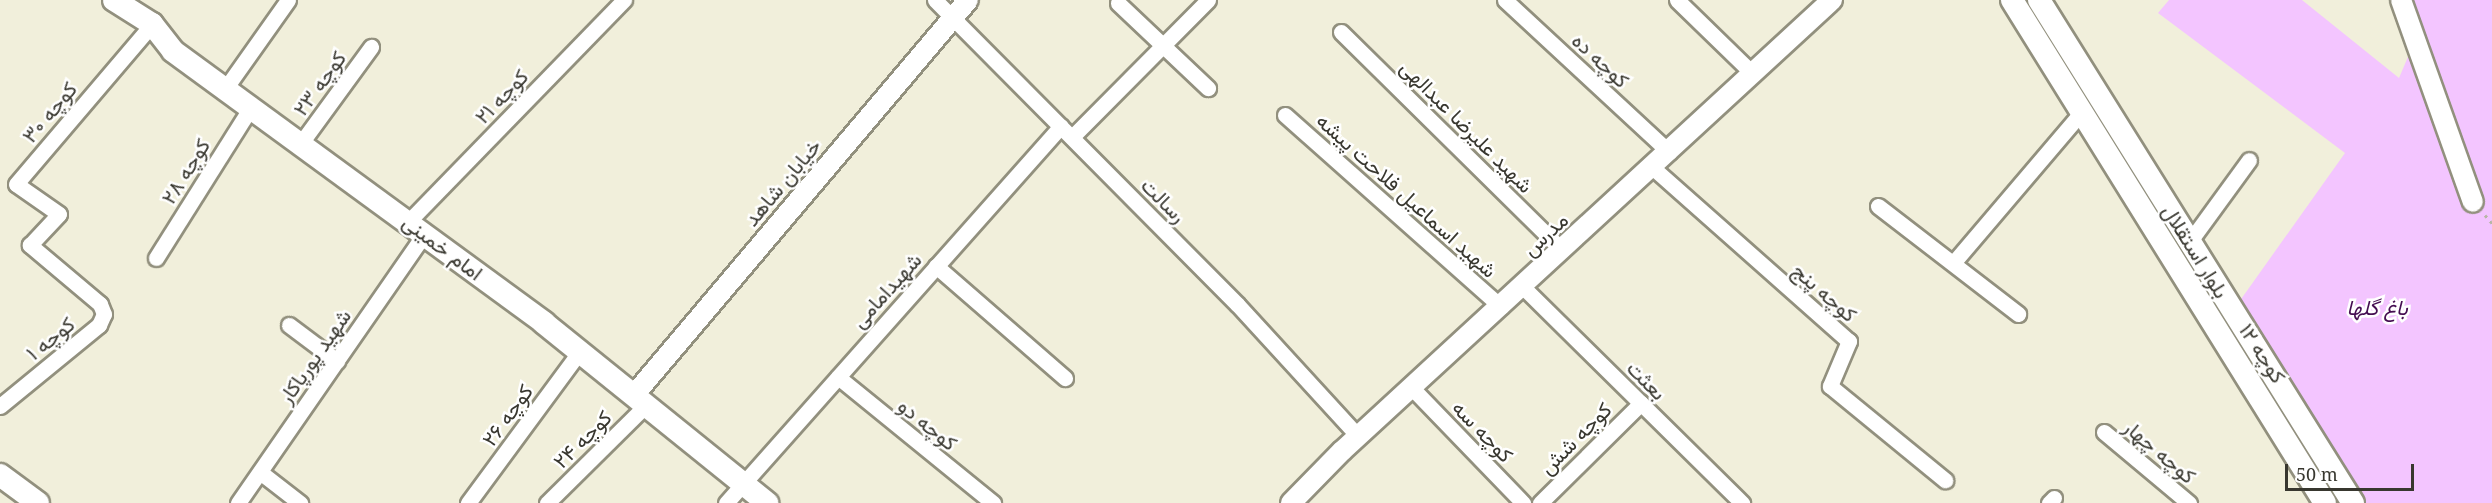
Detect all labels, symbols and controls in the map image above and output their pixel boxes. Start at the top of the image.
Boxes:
street label: کوچه ده [1567,27,1635,93]
street label: کوچه ۲۳ [287,46,351,120]
street label: شهید علیرضا عبدالهی [1395,54,1539,198]
street label: کوچه ۲۱ [469,63,533,129]
street label: کوچه ۳۰ [16,76,82,148]
street label: شهید اسماعیل فلاحت پیشه [1312,107,1502,283]
street label: خیابان شاهد [738,133,826,231]
street label: کوچه ۲۸ [155,134,215,208]
street label: رسالت [1136,172,1192,228]
street label: بلوار استقلال [2157,199,2235,303]
street label: مدرس [1517,207,1573,261]
street label: امام خمینی [398,209,488,285]
street label: شهیدامامی [846,247,926,333]
street label: کوچه پنج [1788,257,1862,327]
park label: باغ گلها [2346,294,2408,320]
street label: شهید پورپاکار [272,304,356,408]
street label: کوچه ۱ [21,311,79,365]
street label: کوچه ۱۲ [2234,318,2292,388]
street label: بعثت [1622,355,1672,405]
street label: کوچه ۲۶ [476,379,538,451]
street label: کوچه دو [893,393,963,455]
street label: کوچه سه [1447,395,1519,467]
street label: کوچه شش [1534,397,1616,479]
street label: کوچه ۲۴ [548,405,616,473]
street label: کوچه چهار [2119,414,2201,488]
scale bar [2288,452,2417,490]
text: 50 m [2296,462,2338,486]

